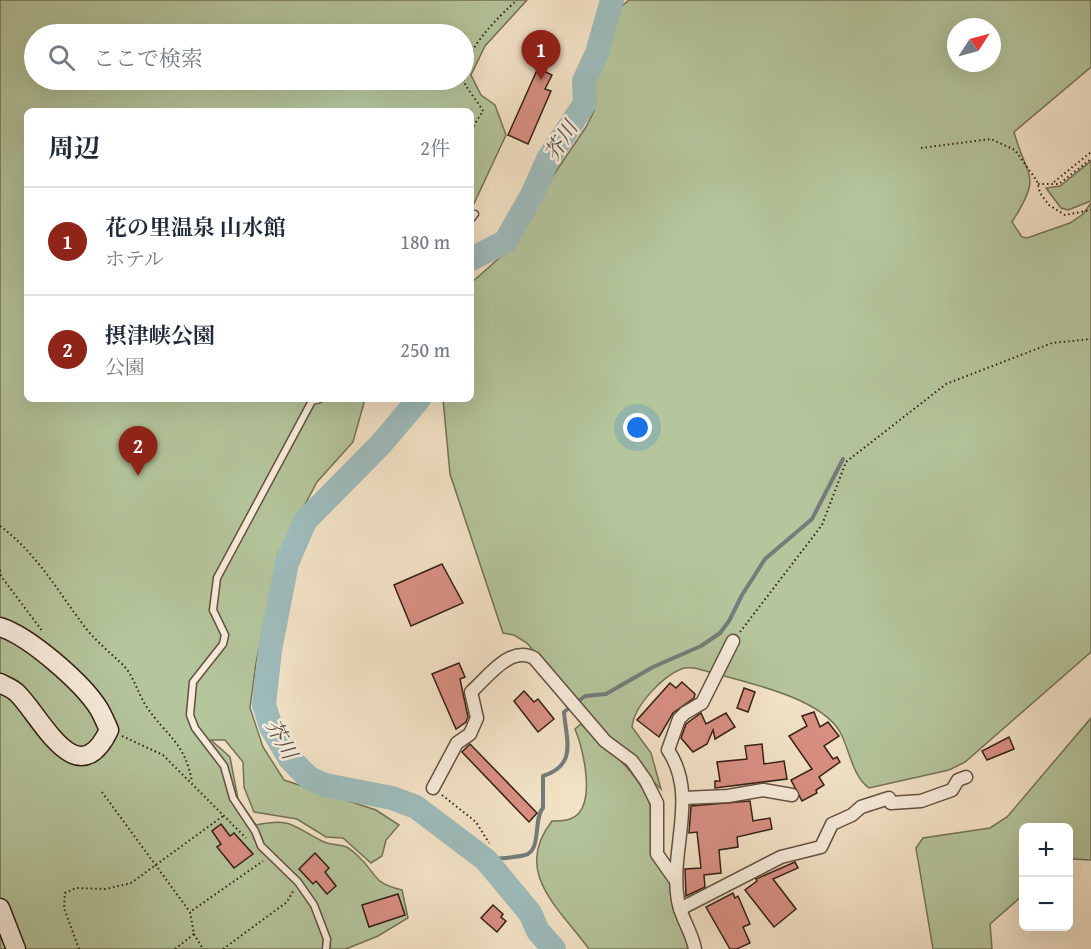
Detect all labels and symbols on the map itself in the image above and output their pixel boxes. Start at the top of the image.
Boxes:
north arrow [947,18,1001,72]
pin: 1 [522,31,560,80]
water label: 芥川 [536,113,586,167]
your location [623,413,652,442]
pin: 2 [118,426,158,476]
water label: 芥川 [258,713,306,766]

